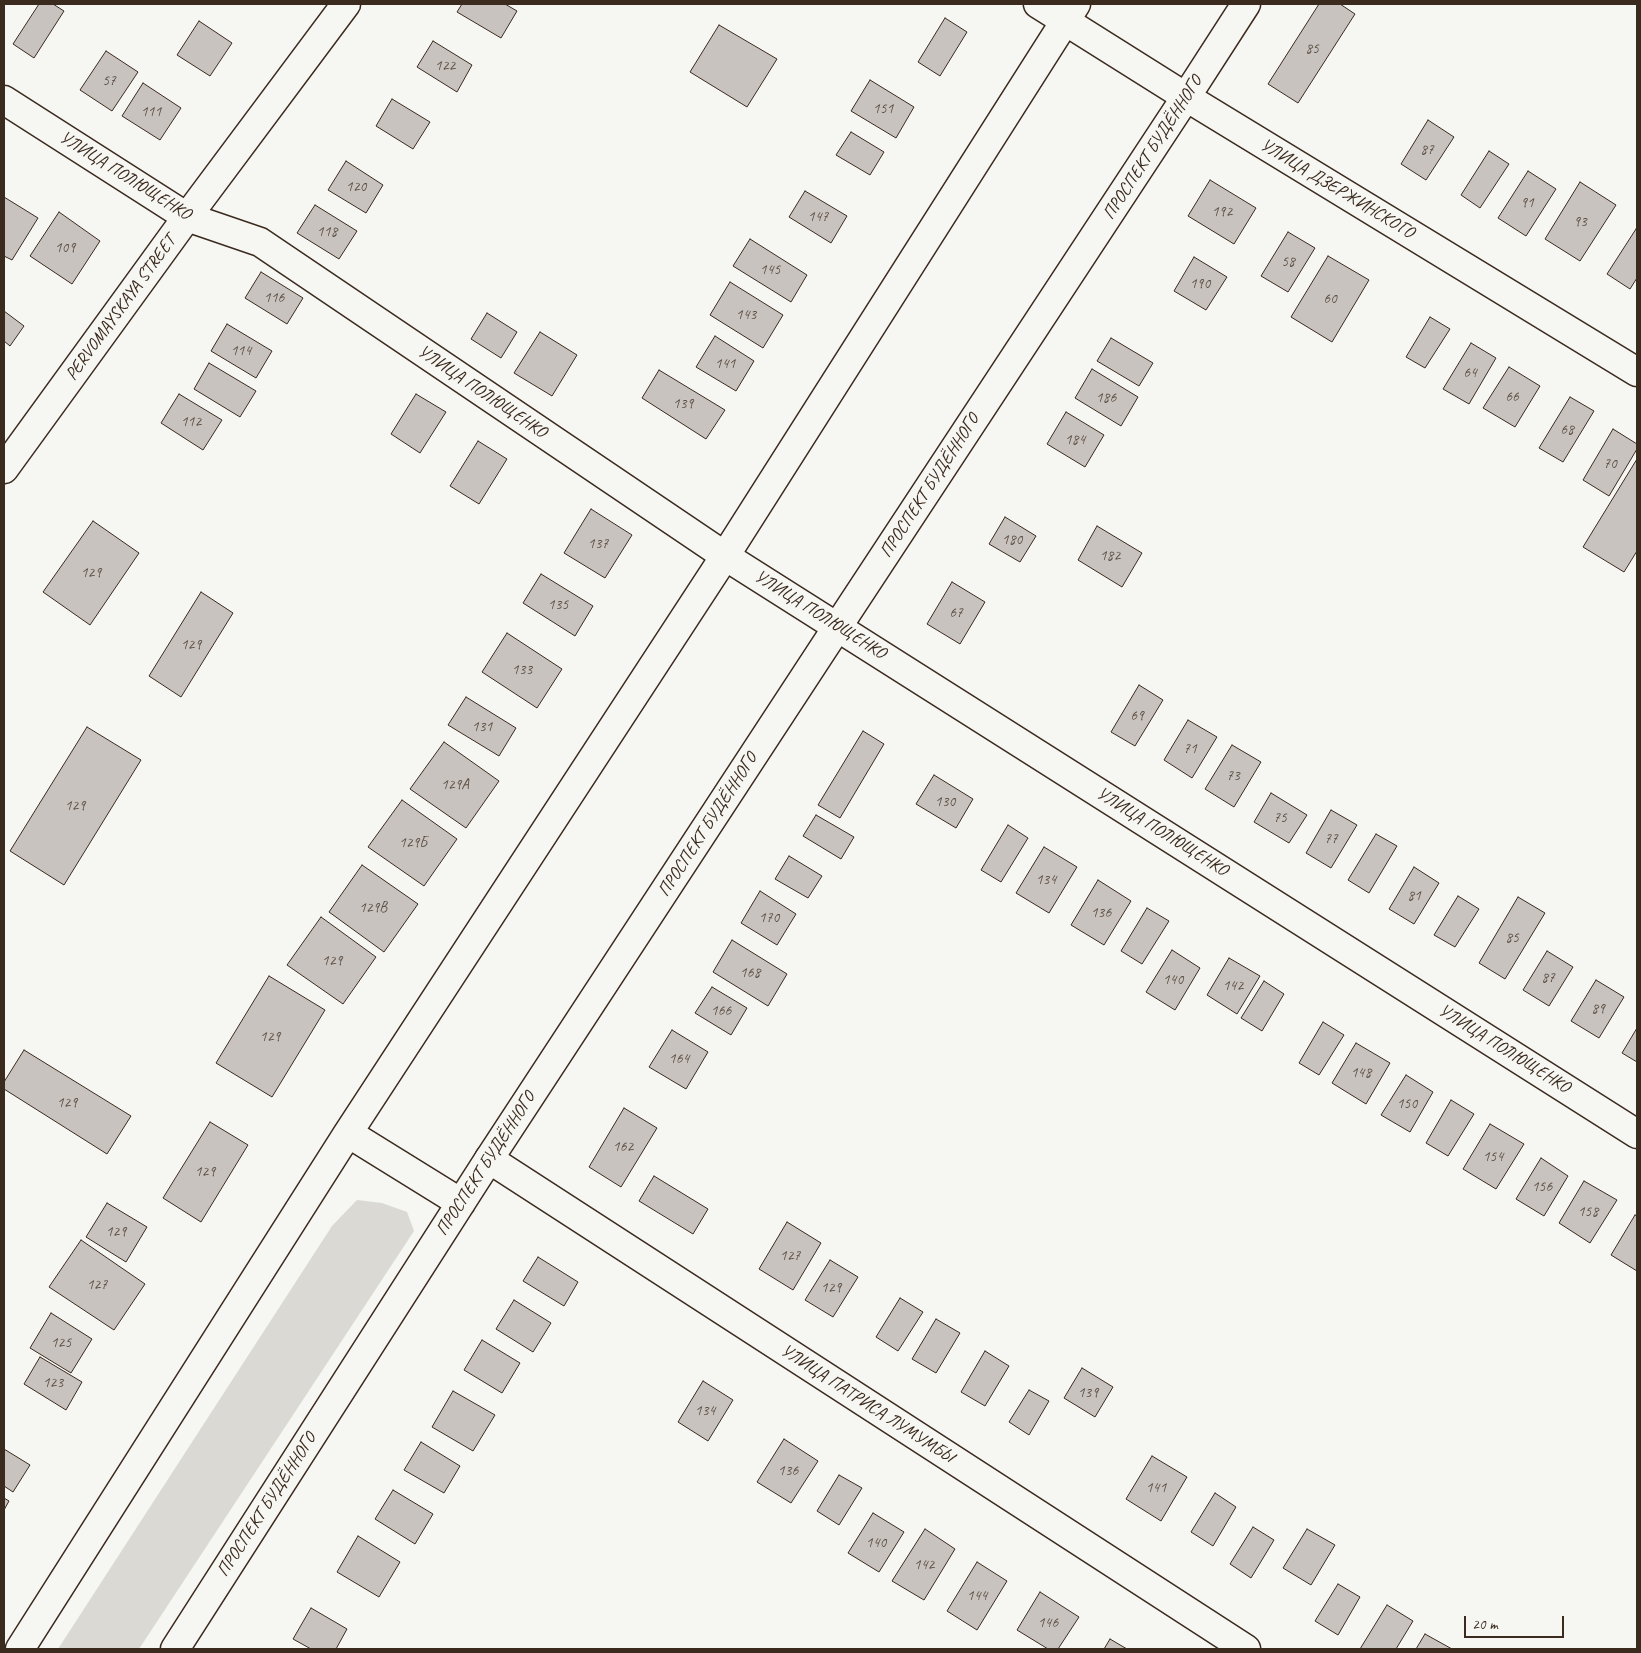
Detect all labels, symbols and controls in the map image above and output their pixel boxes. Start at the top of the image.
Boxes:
house number: 85 [1305,40,1319,58]
house number: 122 [435,57,455,75]
house number: 57 [102,72,116,90]
street label: ПРОСПЕКТ БУДЁННОГО [1098,72,1208,224]
house number: 151 [873,100,893,118]
house number: 111 [141,103,161,121]
street label: УЛИЦА ПОЛЮЩЕНКО [55,127,195,225]
street label: УЛИЦА ДЗЕРЖИНСКОГО [1256,134,1418,244]
house number: 87 [1420,141,1434,159]
house number: 120 [346,178,366,196]
house number: 91 [1520,194,1534,212]
house number: 192 [1212,203,1232,221]
house number: 147 [808,208,828,226]
house number: 93 [1573,213,1587,231]
house number: 118 [317,223,337,241]
street label: PERVOMAYSKAYA STREET [61,231,181,385]
house number: 109 [55,239,75,257]
house number: 58 [1281,253,1295,271]
house number: 145 [760,261,780,279]
house number: 190 [1190,275,1210,293]
house number: 116 [264,289,284,307]
house number: 60 [1323,290,1337,308]
house number: 143 [736,306,756,324]
street label: УЛИЦА ПОЛЮЩЕНКО [413,341,551,443]
house number: 114 [231,342,251,360]
house number: 141 [715,355,735,373]
house number: 64 [1463,364,1477,382]
house number: 66 [1505,388,1519,406]
house number: 186 [1096,389,1116,407]
house number: 139 [673,395,693,413]
street label: ПРОСПЕКТ БУДЁННОГО [875,410,985,562]
house number: 112 [181,413,201,431]
house number: 68 [1560,421,1574,439]
house number: 184 [1065,431,1085,449]
house number: 70 [1603,455,1617,473]
house number: 180 [1002,531,1022,549]
house number: 137 [588,535,608,553]
house number: 182 [1100,547,1120,565]
house number: 129 [81,564,101,582]
street label: УЛИЦА ПОЛЮЩЕНКО [750,566,890,664]
house number: 135 [548,596,568,614]
house number: 67 [949,604,963,622]
house number: 129 [181,636,201,654]
house number: 133 [512,661,532,679]
house number: 69 [1130,707,1144,725]
house number: 131 [472,718,492,736]
house number: 71 [1183,740,1197,758]
street label: ПРОСПЕКТ БУДЁННОГО [653,749,763,901]
house number: 73 [1226,767,1240,785]
house number: 129А [441,776,469,794]
street label: УЛИЦА ПОЛЮЩЕНКО [1092,783,1232,881]
house number: 130 [935,793,955,811]
house number: 129 [65,797,85,815]
house number: 75 [1273,809,1287,827]
house number: 77 [1324,830,1338,848]
house number: 129Б [399,834,427,852]
house number: 134 [1036,871,1056,889]
house number: 81 [1407,887,1421,905]
house number: 129В [359,899,387,917]
house number: 136 [1091,904,1111,922]
house number: 170 [759,909,779,927]
house number: 85 [1505,929,1519,947]
house number: 129 [322,952,342,970]
house number: 168 [740,964,760,982]
house number: 87 [1541,969,1555,987]
house number: 140 [1163,971,1183,989]
house number: 142 [1223,977,1243,995]
street label: УЛИЦА ПОЛЮЩЕНКО [1434,1000,1574,1098]
house number: 89 [1591,1000,1605,1018]
house number: 166 [711,1002,731,1020]
house number: 129 [260,1028,280,1046]
house number: 164 [669,1050,689,1068]
house number: 148 [1351,1064,1371,1082]
street label: ПРОСПЕКТ БУДЁННОГО [431,1088,541,1240]
house number: 129 [57,1094,77,1112]
house number: 150 [1397,1095,1417,1113]
house number: 162 [613,1138,633,1156]
house number: 154 [1483,1148,1503,1166]
house number: 129 [195,1163,215,1181]
house number: 156 [1532,1178,1552,1196]
house number: 158 [1578,1203,1598,1221]
house number: 129 [106,1223,126,1241]
house number: 127 [780,1247,800,1265]
house number: 127 [87,1276,107,1294]
house number: 129 [821,1279,841,1297]
house number: 125 [51,1334,71,1352]
street label: УЛИЦА ПАТРИСА ЛУМУМБЫ [776,1340,958,1468]
house number: 123 [43,1374,63,1392]
house number: 139 [1078,1384,1098,1402]
house number: 134 [695,1402,715,1420]
street label: ПРОСПЕКТ БУДЁННОГО [212,1429,322,1581]
house number: 136 [778,1462,798,1480]
house number: 141 [1146,1479,1166,1497]
house number: 140 [866,1534,886,1552]
house number: 142 [914,1556,934,1574]
house number: 144 [967,1587,987,1605]
scale bar [1466,1606,1566,1638]
house number: 146 [1038,1614,1058,1632]
text: 20 m [1472,1615,1498,1634]

